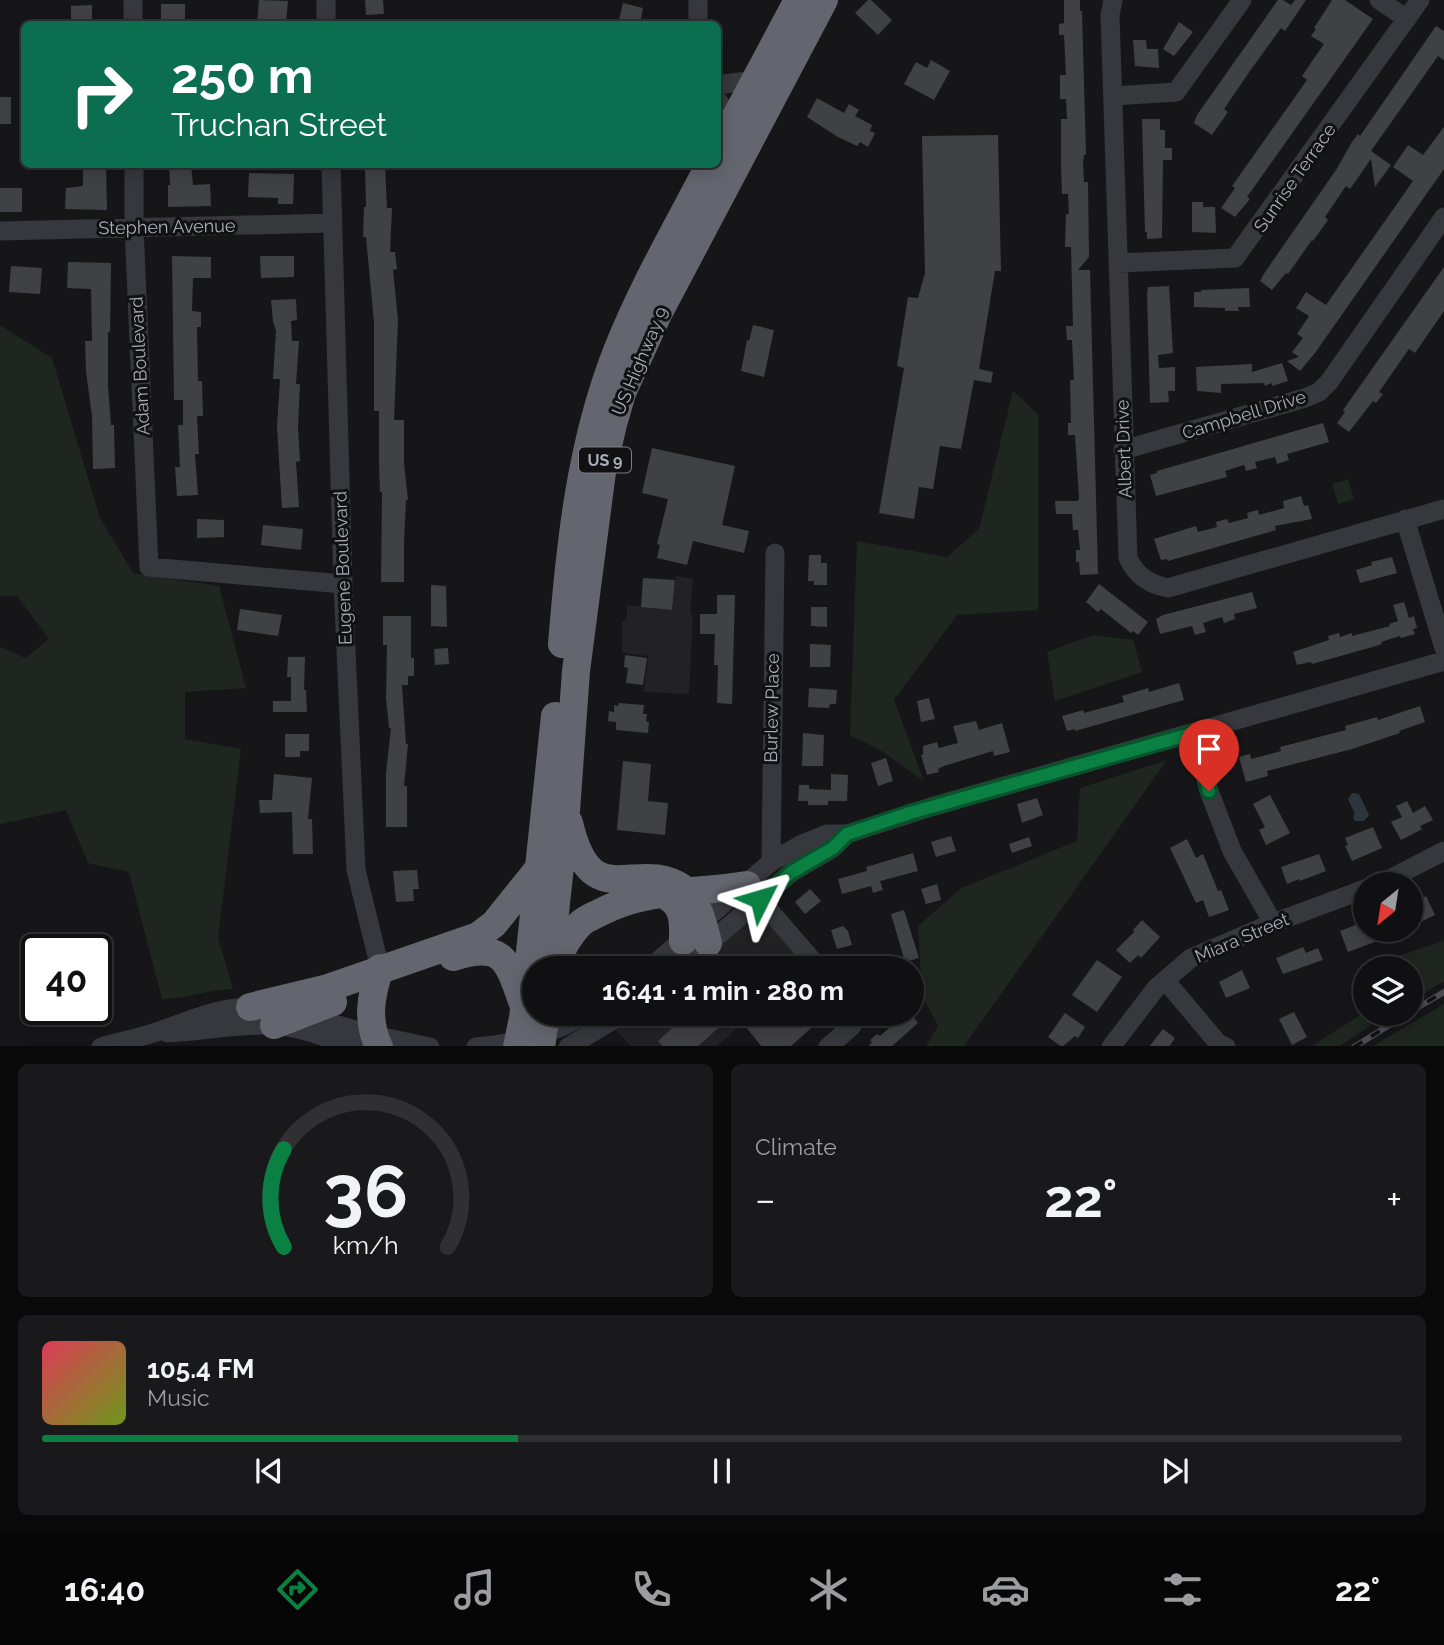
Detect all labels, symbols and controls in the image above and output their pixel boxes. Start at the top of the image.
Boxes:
text: 250 m [171,47,313,104]
icon: right [56,49,147,140]
text: Truchan Street [171,106,387,143]
street label: Sunrise Terrace [1249,119,1340,236]
street label: Stephen Avenue [98,215,236,238]
street label: Adam Boulevard [125,296,154,436]
street label: US Highway 9 [607,303,672,418]
street label: Campbell Drive [1179,386,1309,443]
street label: Albert Drive [1111,399,1136,499]
road number: US 9 [579,447,631,472]
street label: Eugene Boulevard [329,491,356,645]
street label: Burlew Place [760,653,783,763]
pin [1179,719,1239,791]
icon: arrive [1190,730,1228,768]
position arrow [723,862,797,936]
north arrow [1353,872,1423,942]
map controls [1353,872,1423,1026]
street label: Miara Street [1192,908,1292,967]
speed limit sign: 40 [21,934,112,1025]
button: layers [1353,956,1423,1026]
text: 16:41 · 1 min · 280 m [602,976,844,1006]
text: Climate [755,1133,837,1160]
text: 36 [323,1149,408,1234]
text: 22° [1044,1168,1117,1229]
text: − [755,1177,775,1222]
text: + [1386,1177,1402,1222]
text: km/h [333,1229,398,1259]
text: 105.4 FM [147,1354,255,1384]
text: Music [147,1384,210,1411]
icon: previous [250,1452,288,1490]
icon: pause [703,1452,741,1490]
icon: next [1156,1452,1194,1490]
icon: directions [273,1565,322,1614]
icon: music [450,1565,499,1614]
icon: phone [627,1565,676,1614]
icon: climate [804,1565,853,1614]
icon: car [981,1565,1030,1614]
icon: filters [1158,1565,1207,1614]
text: 16:40 [64,1571,145,1608]
text: 22° [1335,1571,1380,1608]

